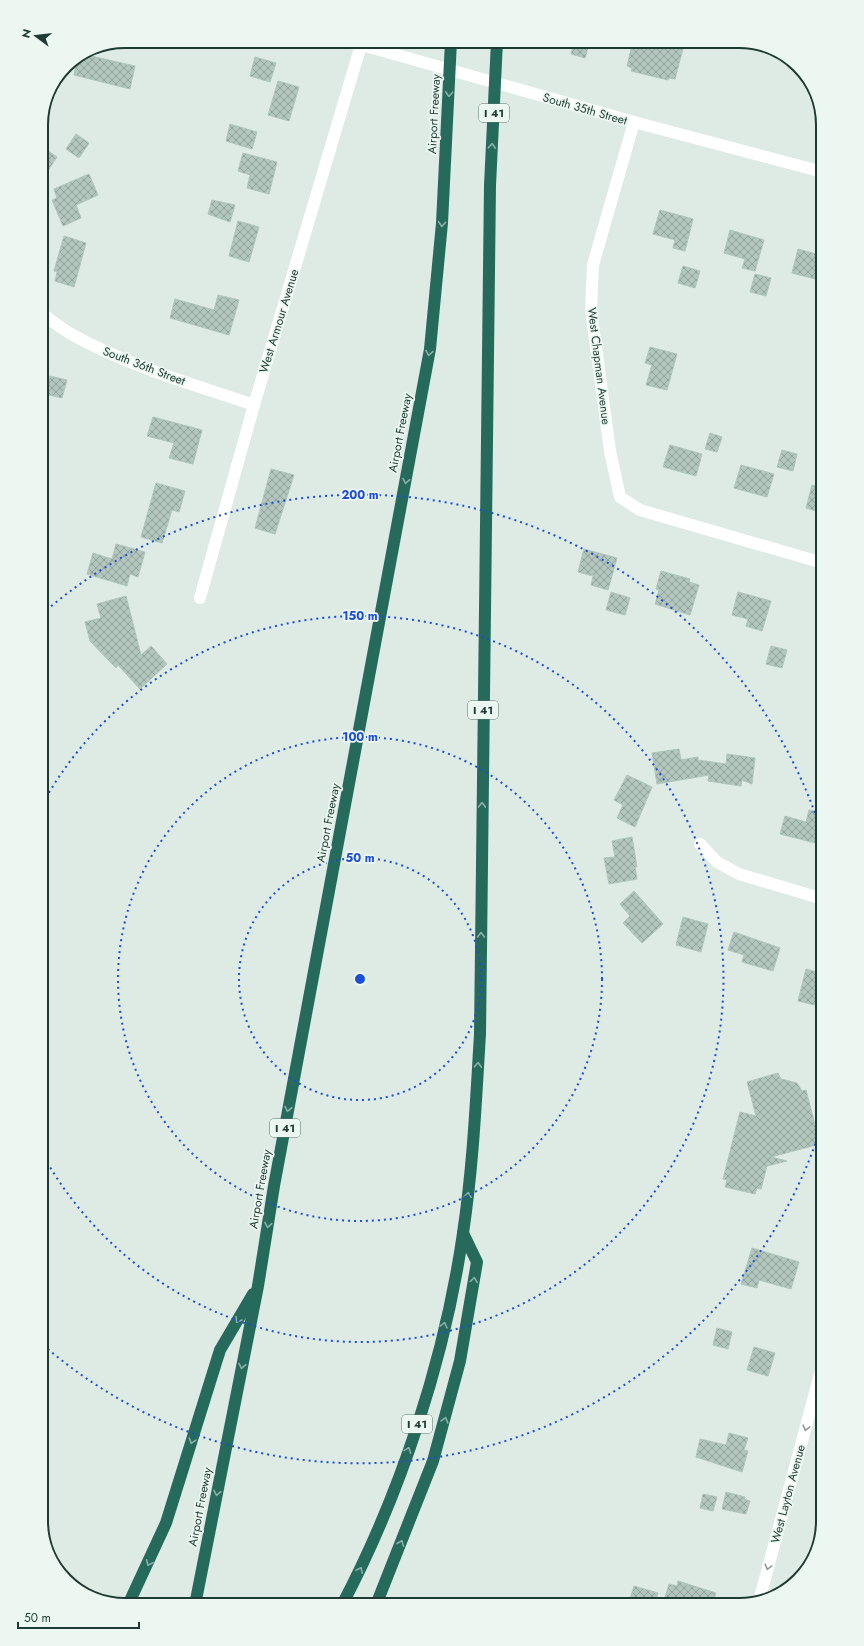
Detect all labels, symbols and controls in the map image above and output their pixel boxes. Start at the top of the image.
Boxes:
north arrow [16,16,56,56]
text: N [17,27,35,40]
street label: Airport Freeway [423,73,445,155]
street label: South 35th Street [541,88,629,130]
one-way arrow [444,91,453,97]
road number: I 41 [479,104,509,122]
one-way arrow [488,143,496,149]
one-way arrow [438,221,447,227]
street label: West Armour Avenue [255,267,303,375]
street label: West Chapman Avenue [583,306,615,426]
street label: South 36th Street [100,342,188,390]
one-way arrow [426,350,434,356]
street label: Airport Freeway [384,391,417,474]
one-way arrow [402,478,410,484]
text: 200 m [341,486,379,504]
text: 150 m [342,607,378,625]
road number: I 41 [468,701,498,719]
text: 100 m [342,728,378,746]
street label: Airport Freeway [312,781,345,864]
one-way arrow [478,802,486,808]
text: 50 m [345,849,375,867]
one-way arrow [477,932,485,938]
centre of rings [353,972,367,986]
one-way arrow [473,1062,482,1068]
one-way arrow [285,1106,293,1112]
road number: I 41 [270,1119,300,1137]
street label: Airport Freeway [244,1147,276,1230]
one-way arrow [463,1191,472,1198]
one-way arrow [264,1222,273,1228]
one-way arrow [469,1277,478,1283]
one-way arrow [236,1316,243,1323]
one-way arrow [440,1322,448,1328]
one-way arrow [239,1362,247,1369]
road number: I 41 [402,1415,432,1433]
one-way arrow [440,1417,448,1424]
one-way arrow [802,1424,810,1431]
one-way arrow [188,1437,197,1444]
street label: West Layton Avenue [766,1443,810,1545]
one-way arrow [404,1446,412,1453]
street label: Airport Freeway [184,1465,217,1548]
one-way arrow [213,1490,222,1496]
one-way arrow [397,1540,405,1547]
one-way arrow [146,1559,154,1566]
one-way arrow [765,1563,773,1570]
one-way arrow [355,1567,363,1575]
scale bar [18,1604,139,1630]
text: 50 m [24,1609,51,1627]

